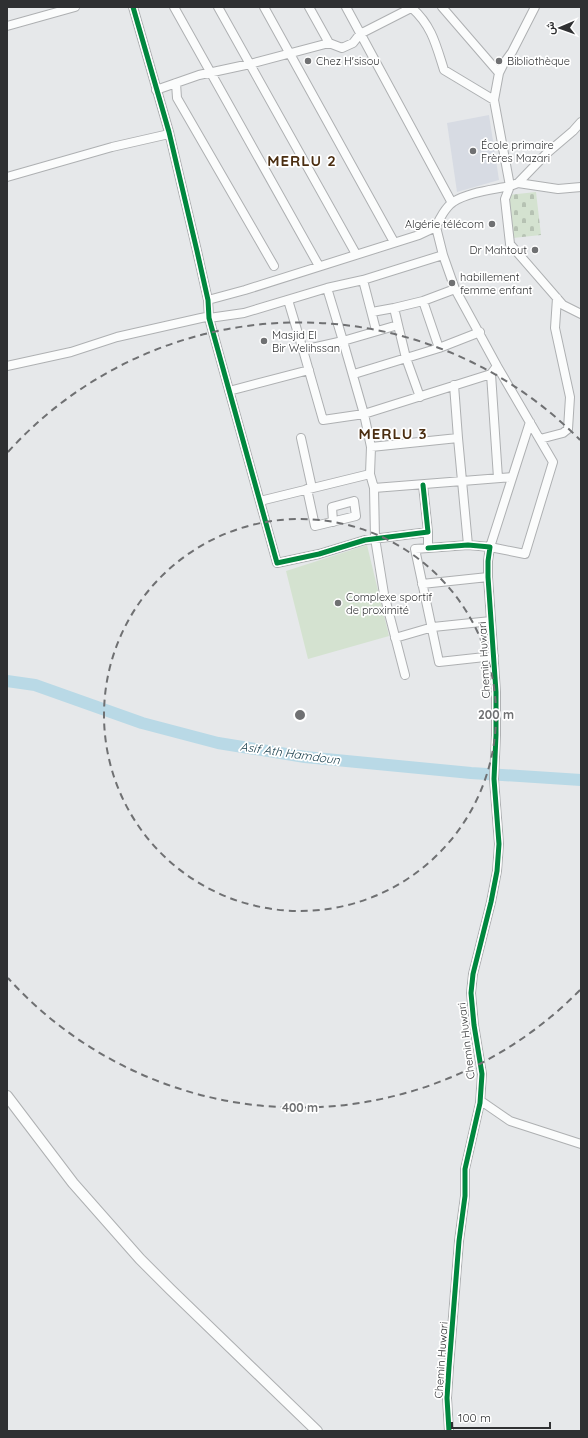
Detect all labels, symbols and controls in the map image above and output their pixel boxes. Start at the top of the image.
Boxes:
north arrow [540,8,580,48]
text: ش [543,21,557,35]
place label: Chez H'sisou [316,54,380,68]
place label: Bibliothèque [507,54,570,68]
marker: Chez H'sisou [303,56,313,66]
marker: Bibliothèque [494,56,504,66]
place label: École primaire Frères Mazari [481,138,554,165]
marker: École primaire Frères Mazari [468,146,478,156]
district label: MERLU 2 [267,151,337,170]
place label: Algérie télécom [405,217,484,231]
marker: Algérie télécom [487,219,497,229]
place label: Dr Mahtout [470,243,527,257]
marker: Dr Mahtout [530,245,540,255]
place label: habillement femme enfant [460,270,533,297]
marker: habillement femme enfant [447,278,457,288]
place label: Masjid El Bir Welihssan [272,328,340,355]
marker: Masjid El Bir Welihssan [259,336,269,346]
district label: MERLU 3 [358,424,428,443]
place label: Complexe sportif de proximité [346,590,432,617]
marker: Complexe sportif de proximité [333,598,343,608]
street label: Chemin Huwari [475,621,493,699]
text: 200 m [478,707,514,722]
centre of rings [293,708,307,722]
water label: Asif Ath Hamdoun [239,739,342,768]
street label: Chemin Huwari [454,1002,478,1080]
text: 400 m [282,1100,318,1115]
street label: Chemin Huwari [431,1321,451,1399]
scale bar [452,1404,550,1430]
text: 100 m [458,1410,491,1425]

